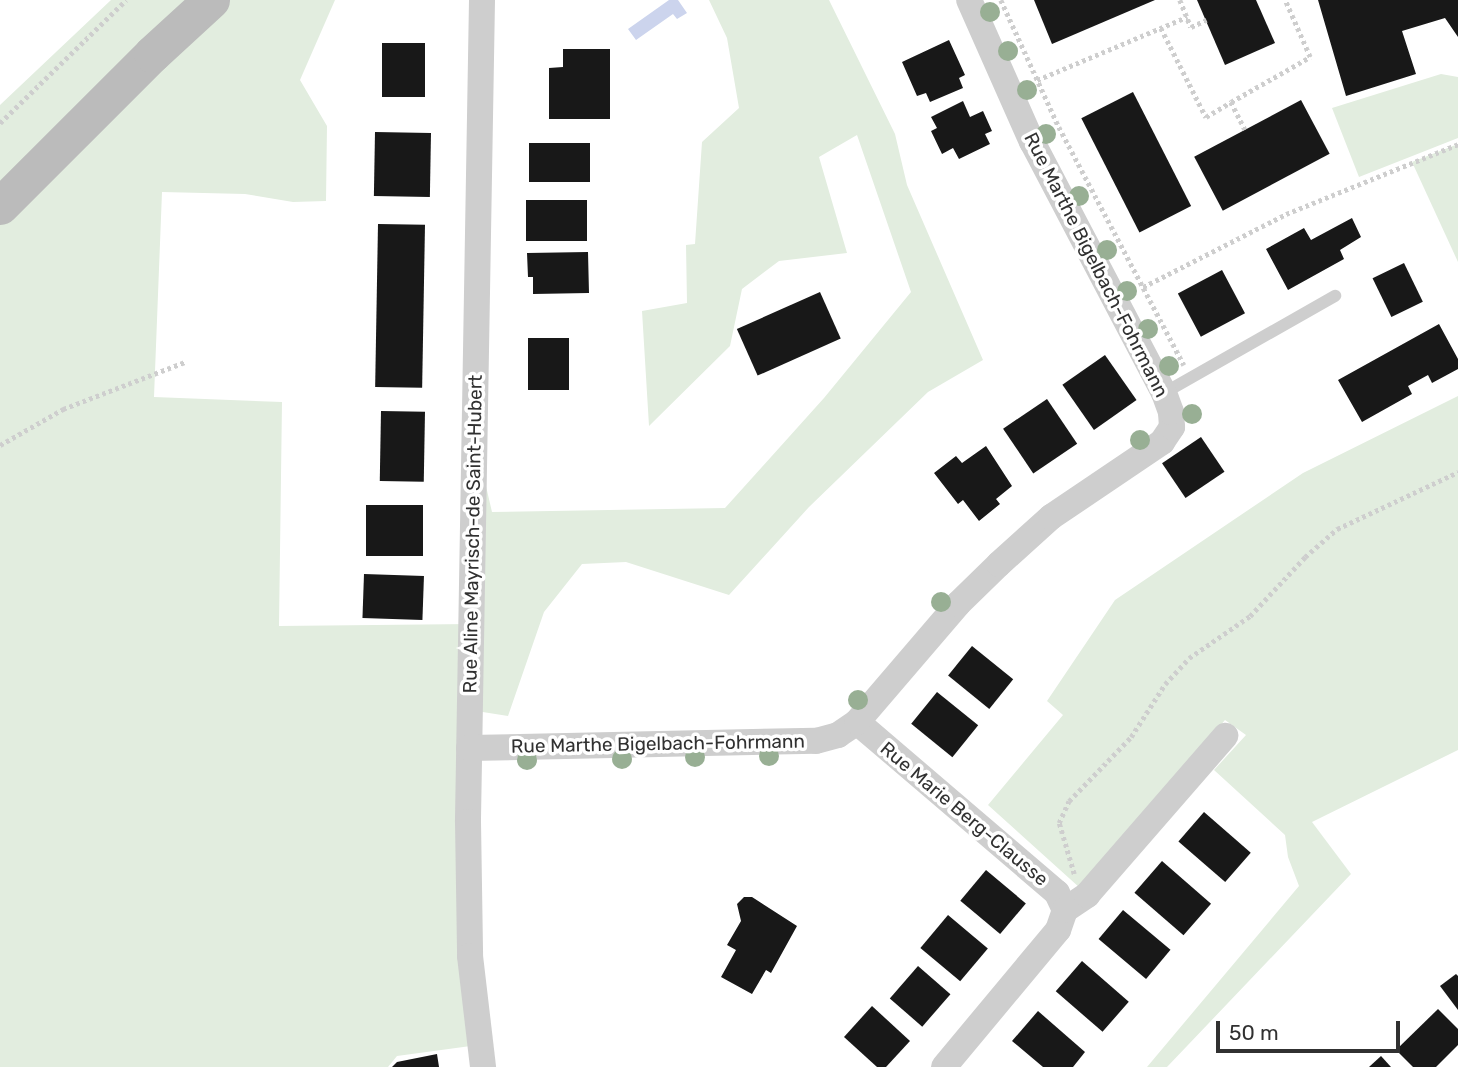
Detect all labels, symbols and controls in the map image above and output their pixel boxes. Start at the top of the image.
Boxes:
street label: Rue Marthe Bigelbach-Fohrmann [1019,129,1173,401]
street label: Rue Aline Mayrisch-de Saint-Hubert [459,374,487,694]
street label: Rue Marthe Bigelbach-Fohrmann [511,730,805,758]
street label: Rue Marie Berg-Clausse [875,737,1053,891]
scale bar [1220,1007,1404,1052]
text: 50 m [1229,1020,1279,1045]

